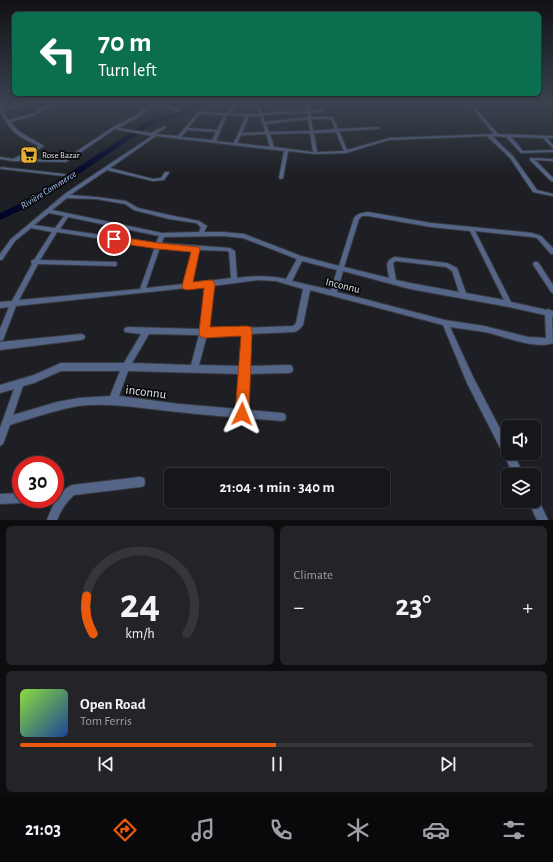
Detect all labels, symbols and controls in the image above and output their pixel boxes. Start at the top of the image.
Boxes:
icon: left [32,28,84,80]
text: 70 m [98,29,152,57]
text: Turn left [98,62,157,80]
supermarket icon: Rose Bazar [19,145,39,165]
place label: Rose Bazar [42,151,80,160]
water label: Rivière Commerce [19,169,78,211]
pin [97,222,131,256]
icon: arrive [103,228,125,250]
street label: Inconnu [325,276,362,295]
street label: inconnu [125,384,167,401]
position arrow [221,393,263,435]
map controls [501,420,541,508]
button: sound [501,420,541,460]
speed limit sign: 30 [12,456,64,508]
button: layers [501,468,541,508]
text: 21:04 · 1 min · 340 m [219,480,335,495]
text: Climate [294,569,333,582]
text: 24 [119,583,160,624]
text: 23° [395,591,431,621]
text: − [294,596,304,618]
text: + [522,596,533,618]
text: km/h [125,626,154,640]
text: Open Road [80,697,146,712]
text: Tom Ferris [80,715,132,728]
icon: previous [95,753,117,775]
icon: pause [266,753,288,775]
icon: next [437,753,459,775]
icon: directions [111,816,139,844]
icon: music [189,816,217,844]
icon: phone [267,816,295,844]
icon: climate [344,816,372,844]
icon: car [422,816,450,844]
icon: filters [500,816,528,844]
text: 21:03 [25,821,61,839]

